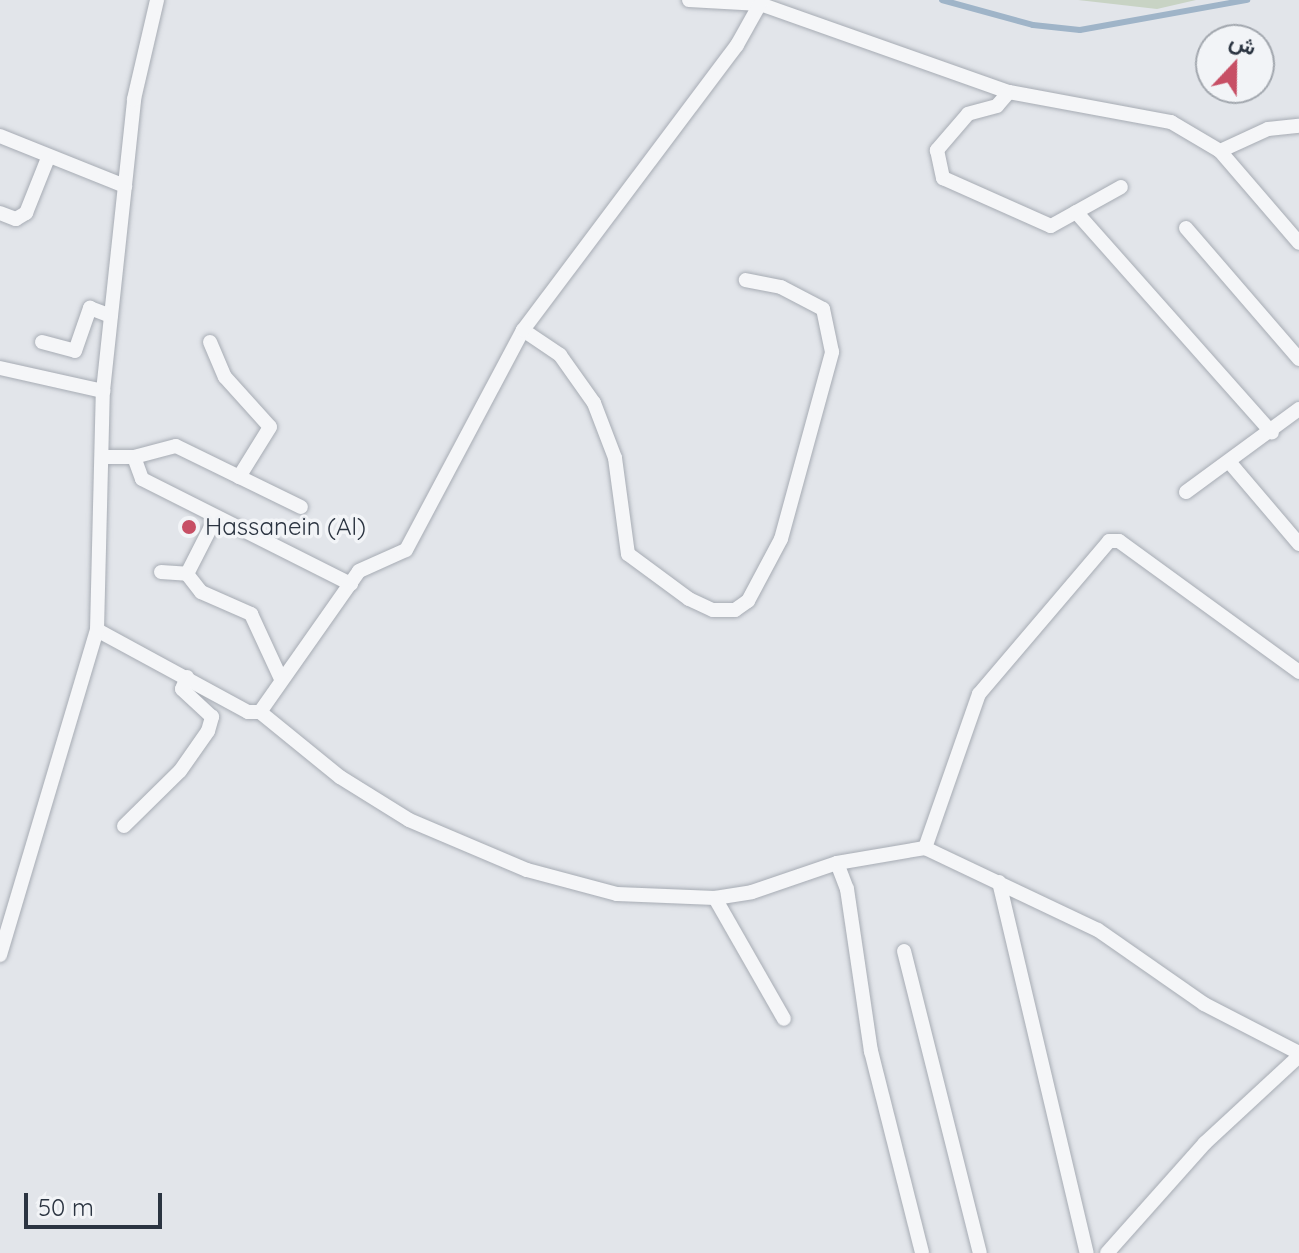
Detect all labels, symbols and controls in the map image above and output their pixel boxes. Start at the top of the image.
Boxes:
north arrow [1195,24,1275,104]
text: ش [1226,26,1261,62]
place label: Hassanein (Al) [205,513,366,541]
marker: Hassanein (Al) [180,518,198,536]
scale bar [28,1177,166,1227]
text: 50 m [38,1192,94,1222]

